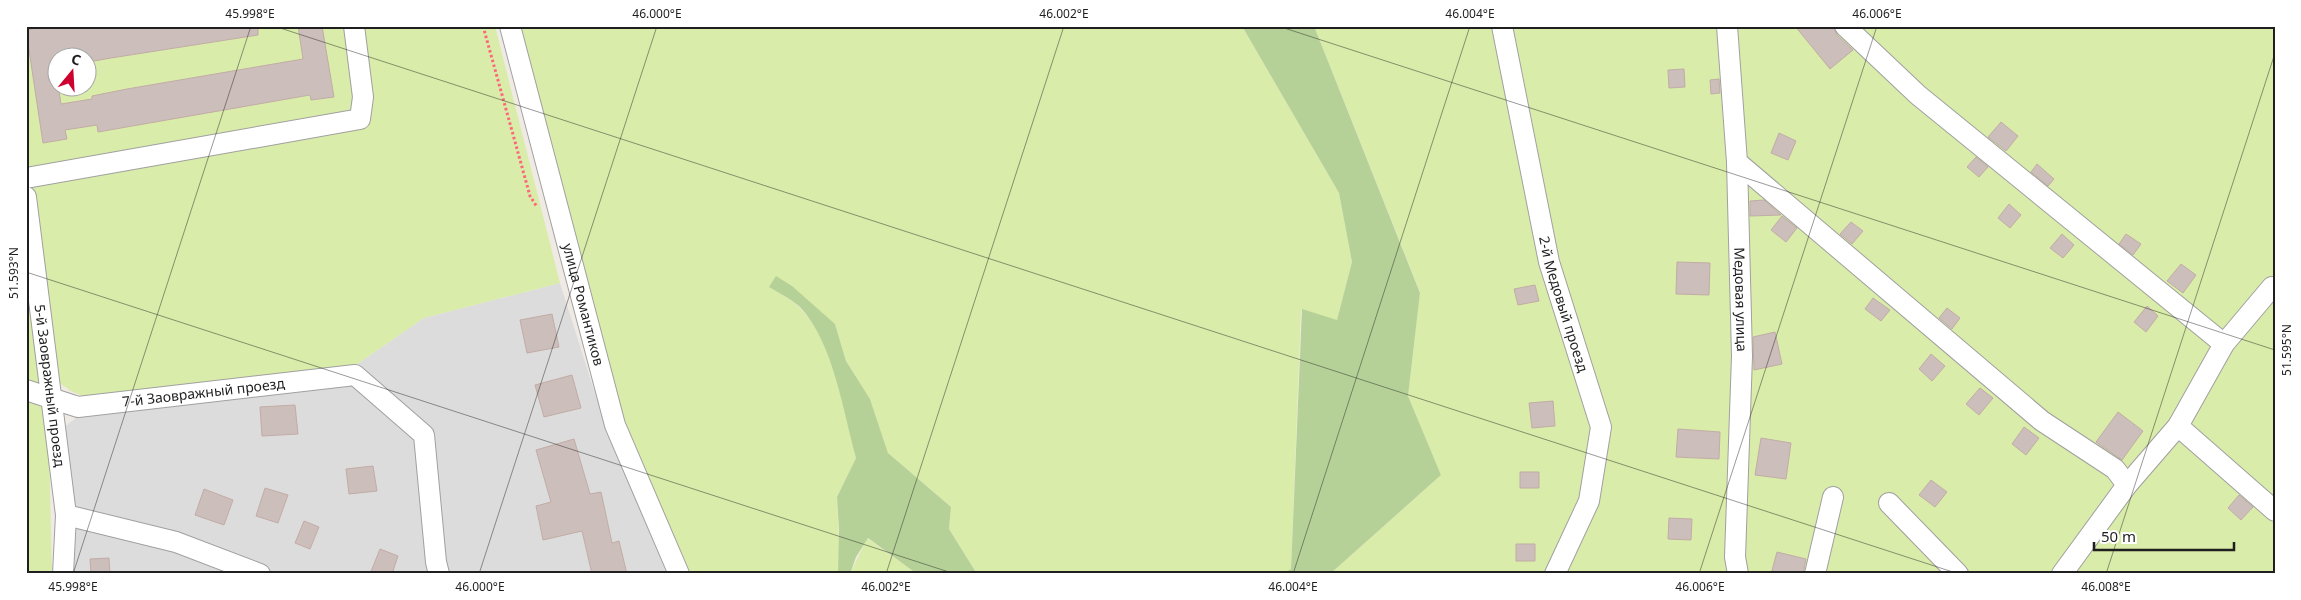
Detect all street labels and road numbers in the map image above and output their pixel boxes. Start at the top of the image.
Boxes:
street label: 2-й Медовый проезд [1535,234,1593,375]
street label: улица Романтиков [559,241,609,368]
street label: Медовая улица [1730,247,1752,352]
street label: 5-й Заовражный проезд [31,303,70,468]
street label: 7-й Заовражный проезд [121,373,286,411]

